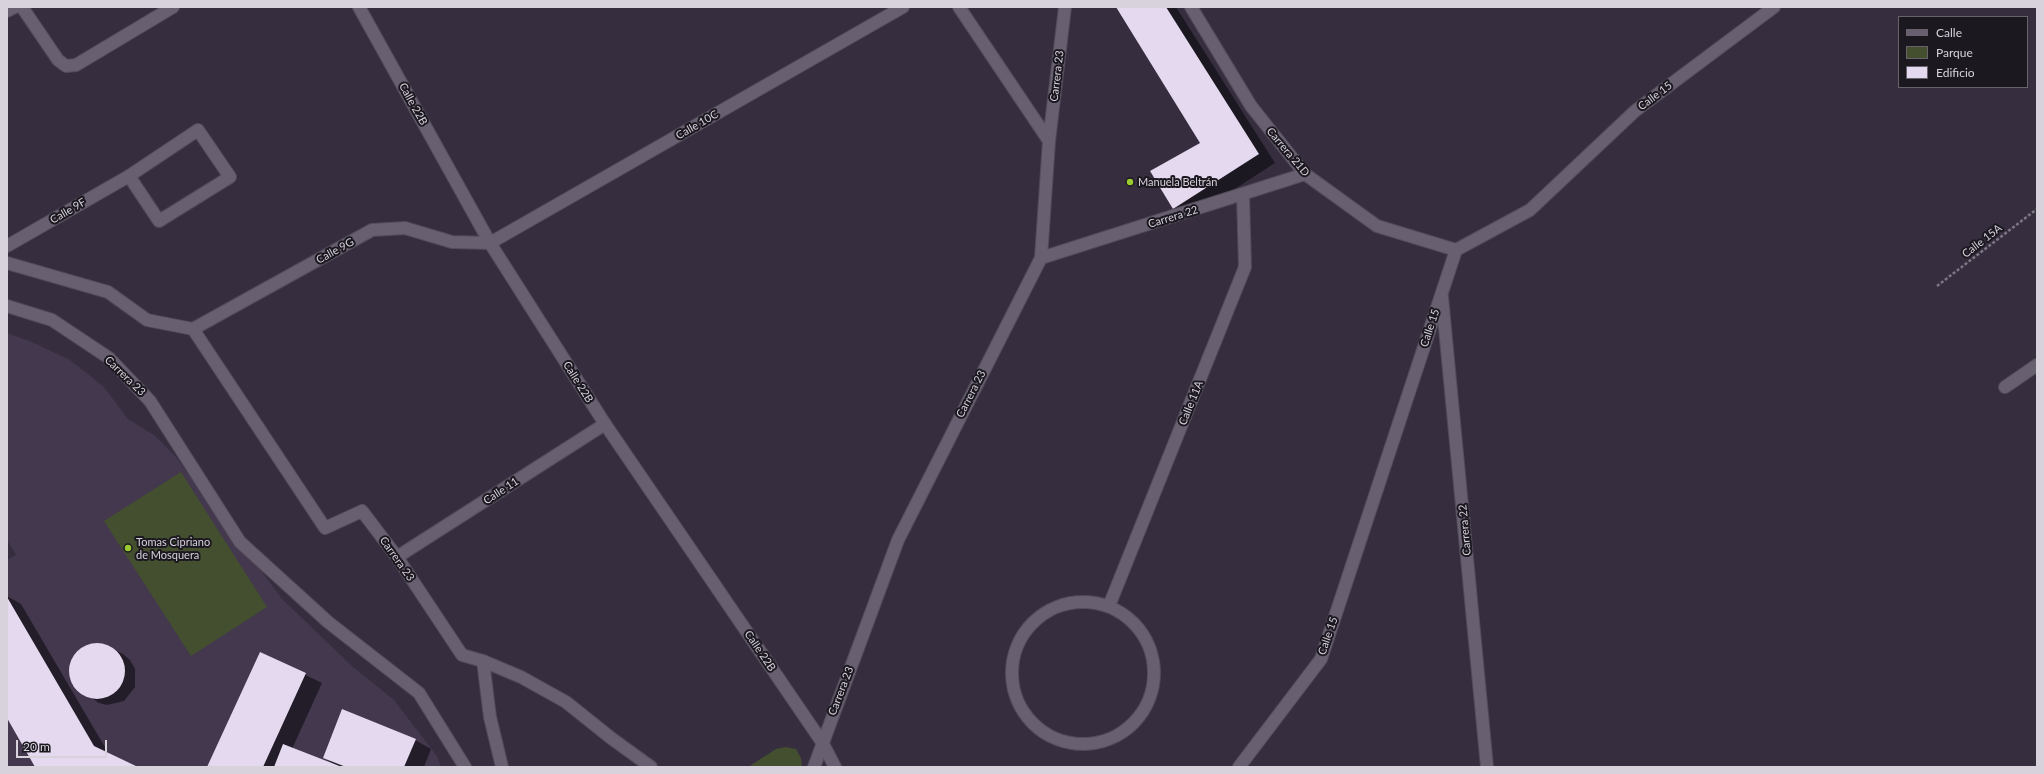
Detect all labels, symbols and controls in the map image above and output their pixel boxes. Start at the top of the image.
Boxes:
legend [1898,16,2028,88]
text: Calle [1936,25,1962,40]
text: Parque [1936,45,1973,60]
street label: Carrera 23 [1047,50,1067,102]
text: Edificio [1936,65,1975,80]
street label: Calle 15 [1635,79,1675,113]
street label: Calle 22B [396,80,430,128]
street label: Calle 10C [673,108,721,142]
street label: Carrera 21D [1264,125,1312,179]
place label: Manuela Beltrán [1138,175,1217,189]
marker: Manuela Beltrán [1125,177,1135,187]
street label: Calle 9F [48,195,88,227]
street label: Carrera 22 [1147,203,1199,231]
street label: Calle 15A [1959,221,2005,261]
street label: Calle 9G [314,235,356,267]
street label: Calle 15 [1418,307,1442,349]
street label: Carrera 23 [102,353,148,399]
street label: Calle 22B [560,359,596,405]
street label: Carrera 23 [953,368,989,420]
street label: Calle 11A [1176,379,1206,427]
street label: Calle 11 [481,475,521,507]
street label: Carrera 22 [1456,504,1474,556]
street label: Carrera 23 [377,534,417,584]
place label: Tomas Cipriano de Mosquera [136,535,210,561]
marker: Tomas Cipriano de Mosquera [123,543,133,553]
street label: Calle 15 [1315,615,1341,657]
street label: Calle 22B [742,628,778,674]
street label: Carrera 23 [826,665,856,717]
scale bar [18,732,109,758]
text: 20 m [23,739,50,754]

